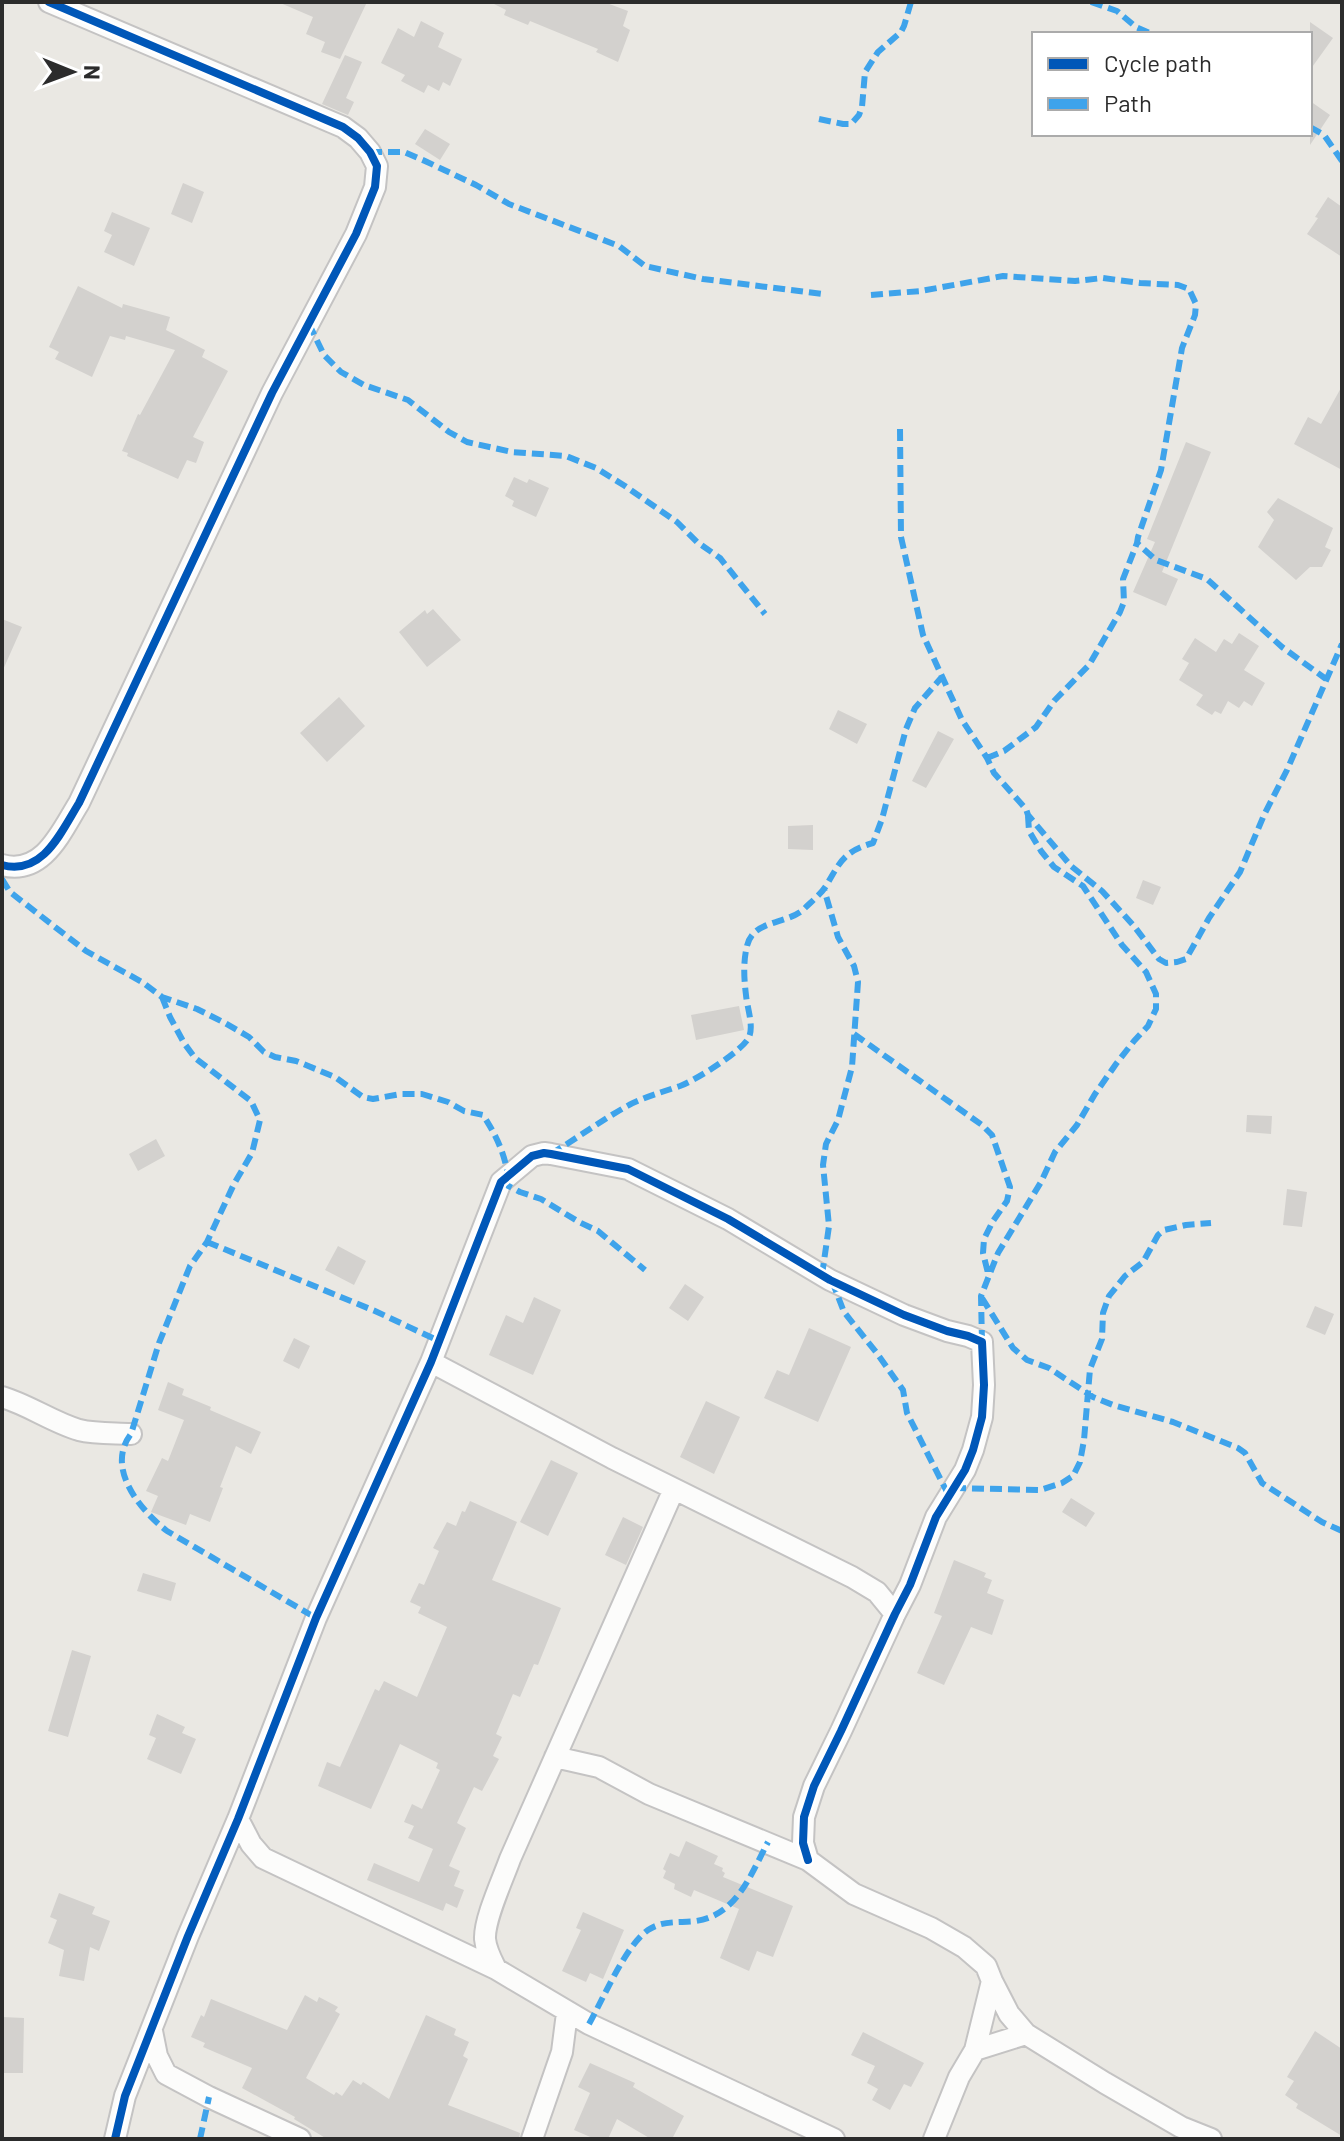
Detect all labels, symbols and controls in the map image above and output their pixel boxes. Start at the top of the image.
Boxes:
north arrow [32,32,112,112]
legend [1032,32,1312,136]
text: Cycle path [1104,48,1212,77]
text: N [80,65,106,80]
text: Path [1104,88,1152,117]

